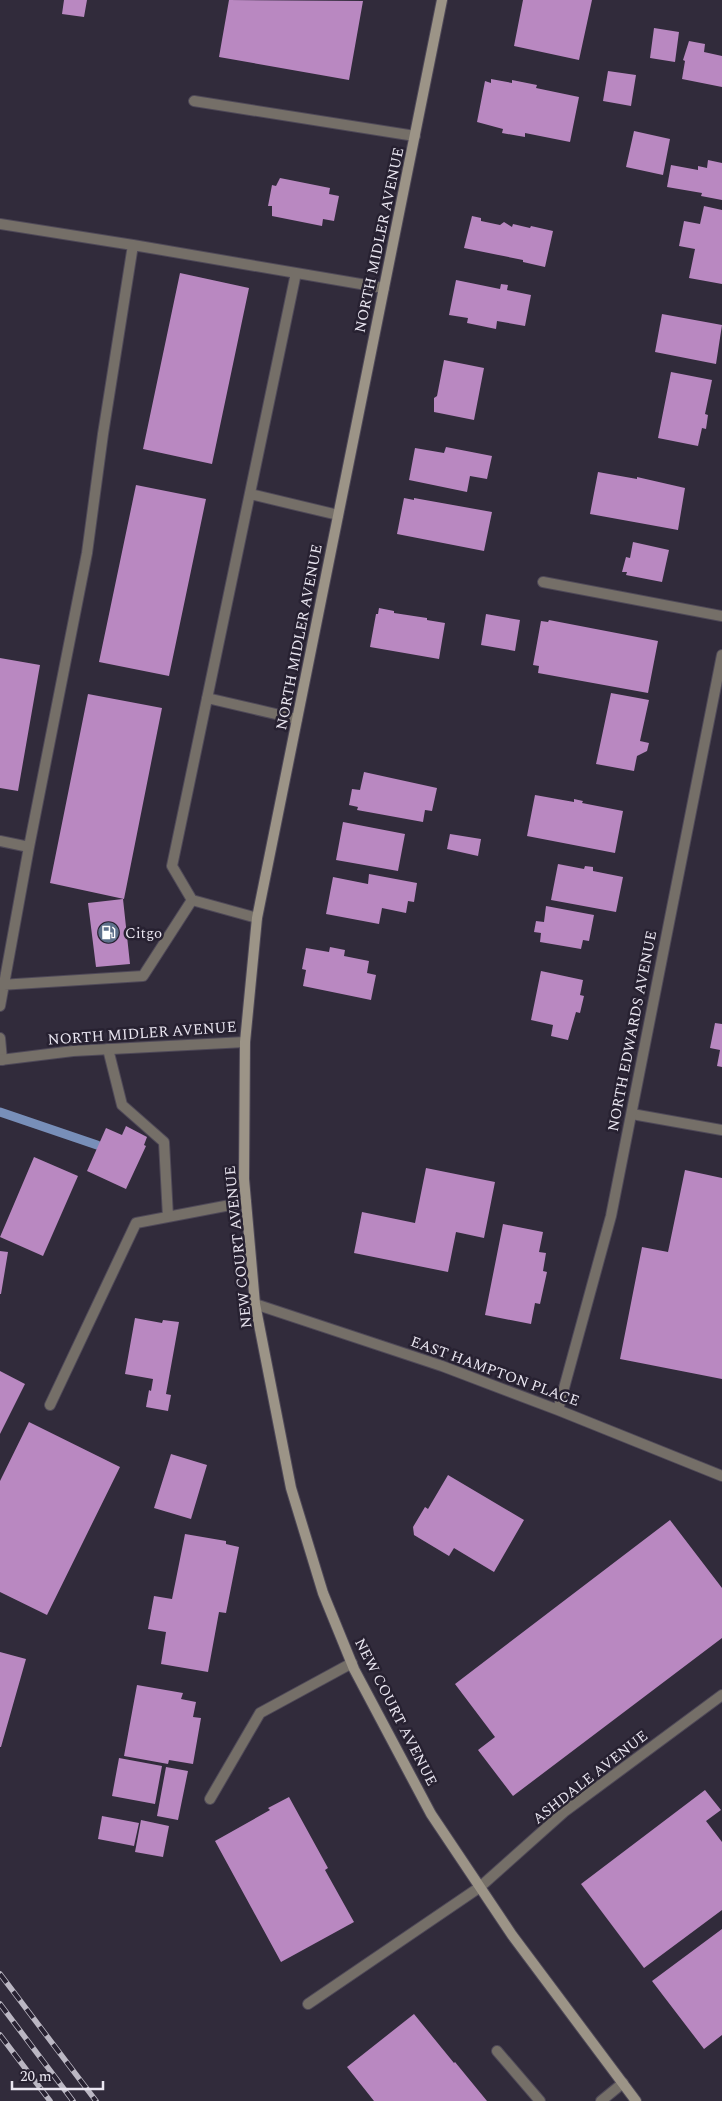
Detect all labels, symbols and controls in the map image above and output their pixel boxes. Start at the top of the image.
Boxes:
street label: NORTH MIDLER AVENUE [349,145,410,335]
street label: NORTH MIDLER AVENUE [270,542,329,732]
fuel station icon: Citgo [97,921,121,945]
place label: Citgo [125,922,162,945]
street label: NORTH EDWARDS AVENUE [602,929,663,1133]
street label: NORTH MIDLER AVENUE [47,1015,237,1052]
street label: NEW COURT AVENUE [219,1165,258,1329]
street label: EAST HAMPTON PLACE [407,1330,583,1413]
street label: NEW COURT AVENUE [348,1634,443,1790]
street label: ASHDALE AVENUE [528,1725,653,1830]
scale bar [12,2058,104,2090]
text: 20 m [20,2065,52,2088]

